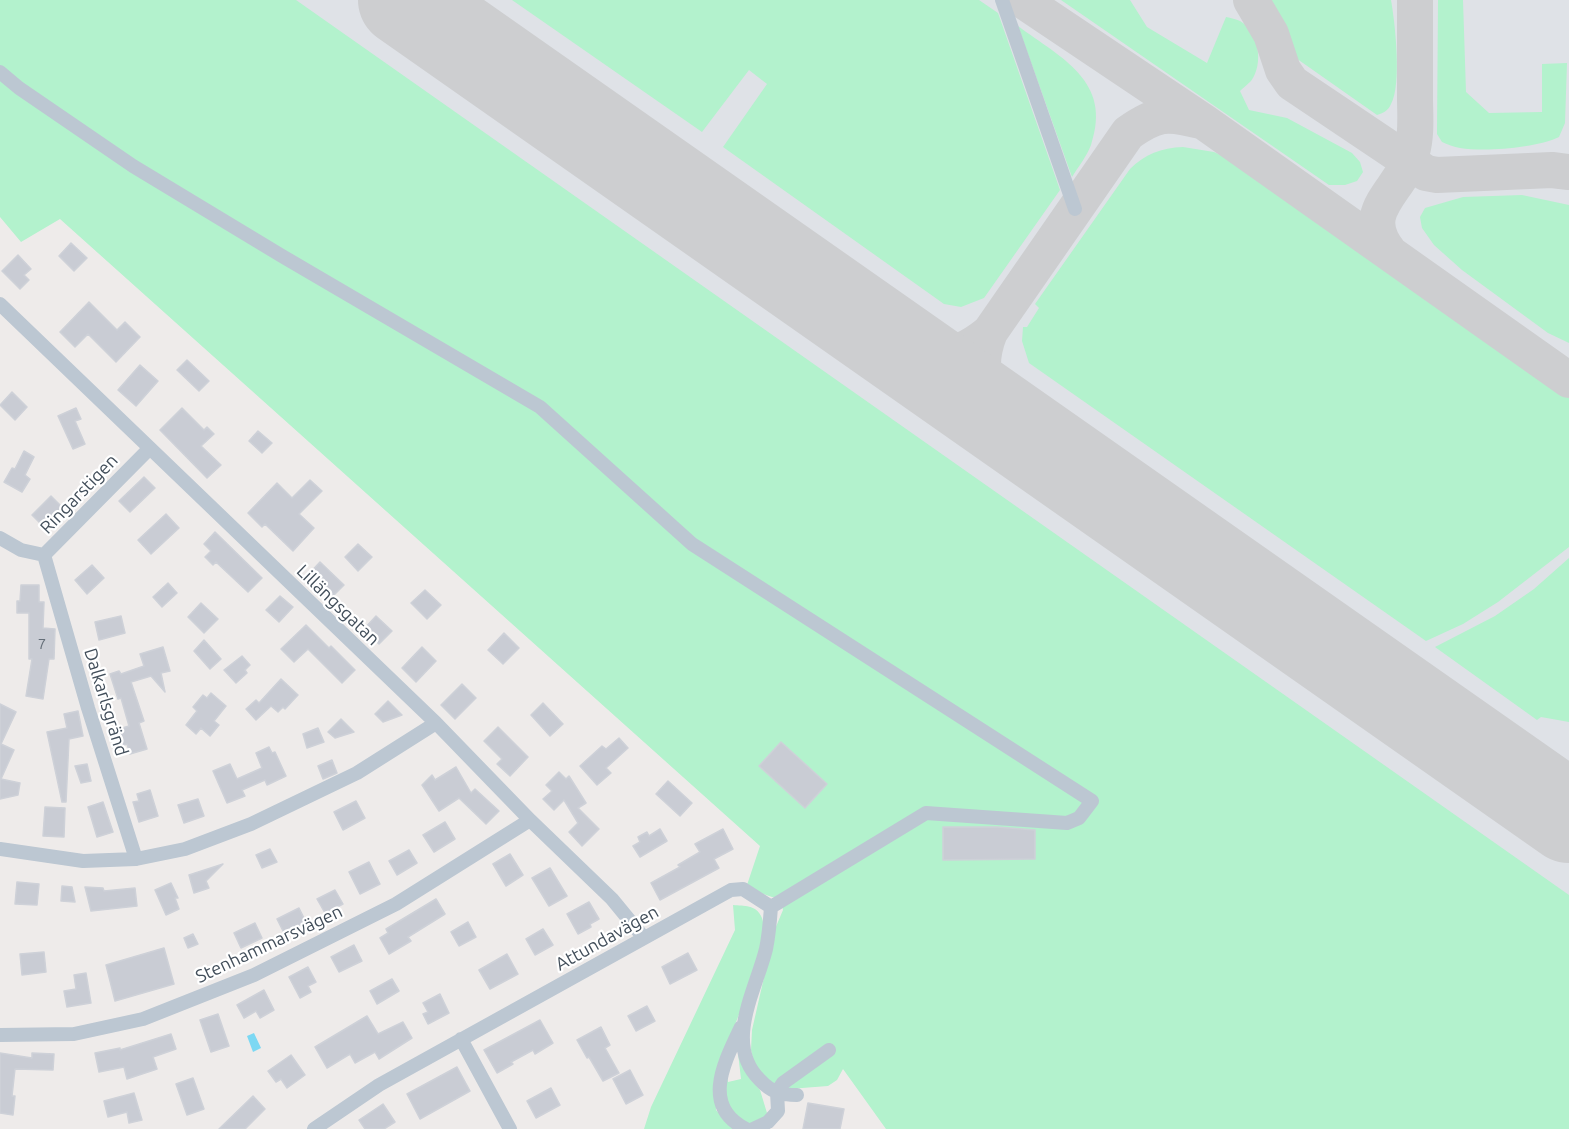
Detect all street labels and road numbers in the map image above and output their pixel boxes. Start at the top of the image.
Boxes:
street label: Ringarstigen [36,450,122,538]
street label: Lillängsgatan [292,560,384,650]
street label: Dalkarlsgränd [79,645,133,759]
street label: Stenhammarsvägen [192,900,346,988]
street label: Attundavägen [552,901,662,975]

